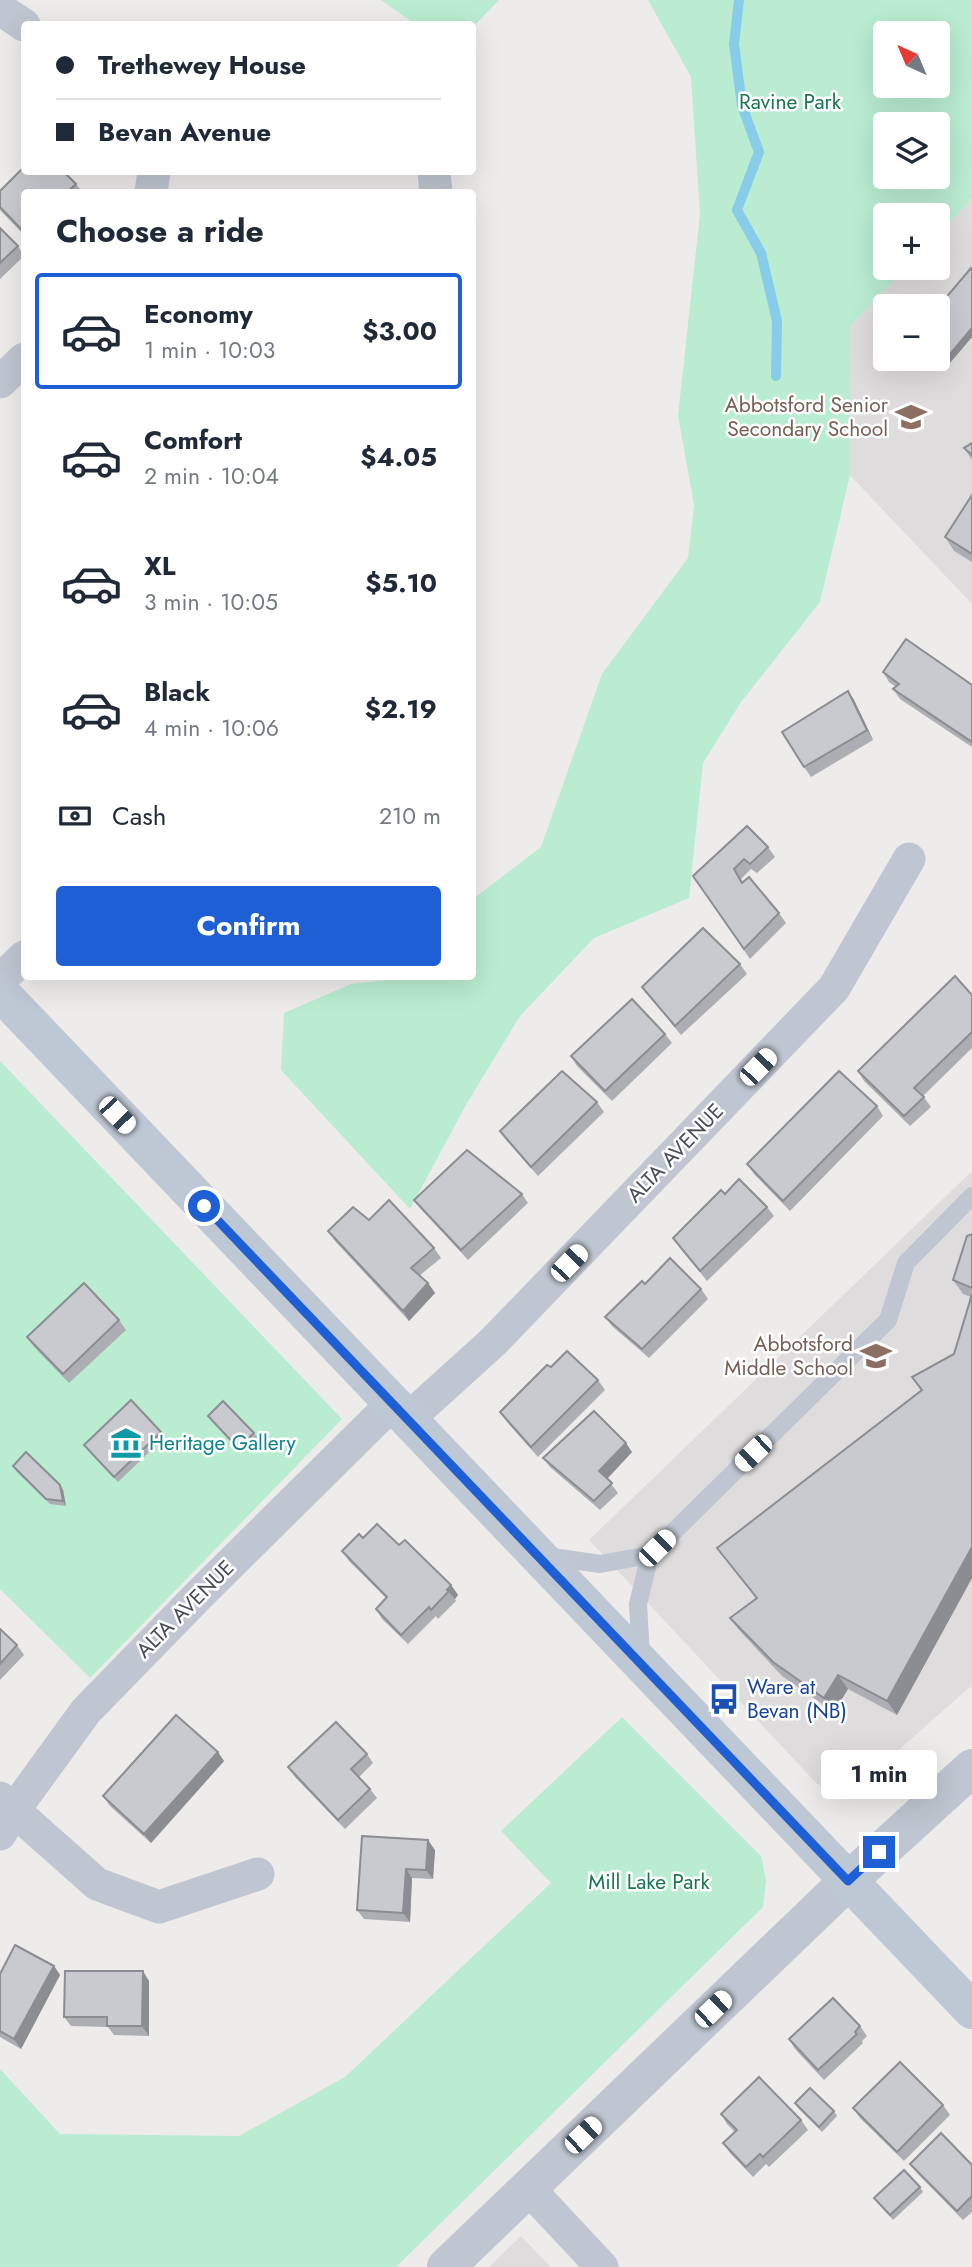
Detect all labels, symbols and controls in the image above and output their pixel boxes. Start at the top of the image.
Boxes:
north arrow [873,21,950,98]
map controls [873,21,950,371]
text: Trethewey House [98,46,306,84]
park label: Ravine Park [739,87,842,117]
button: layers [873,112,950,189]
text: Bevan Avenue [98,113,271,151]
button: + [873,203,950,280]
text: Choose a ride [56,208,264,254]
button: − [873,294,950,371]
text: Economy [144,295,253,333]
icon: car [60,300,123,363]
text: $3.00 [362,312,437,350]
text: 1 min · 10:03 [144,333,275,367]
place label: Abbotsford Senior Secondary School [725,390,889,444]
school or university icon: Abbotsford Senior Secondary School [894,400,928,434]
text: Comfort [144,421,242,459]
icon: car [60,426,123,489]
text: $4.05 [360,438,437,476]
text: 2 min · 10:04 [144,459,279,493]
text: XL [144,547,176,585]
icon: car [60,552,123,615]
text: $5.10 [365,564,437,602]
text: 3 min · 10:05 [144,585,278,619]
text: Black [144,673,210,711]
icon: car [60,678,123,741]
text: $2.19 [365,690,437,728]
text: 4 min · 10:06 [144,711,279,745]
icon: cash [56,797,94,835]
text: Cash [112,797,166,835]
text: 210 m [379,799,441,833]
button: Confirm [56,886,441,966]
car [736,1045,781,1089]
car [95,1093,140,1137]
street label: ALTA AVENUE [620,1097,730,1209]
route start [188,1190,220,1222]
car [547,1241,592,1285]
place label: Abbotsford Middle School [724,1329,853,1383]
school or university icon: Abbotsford Middle School [859,1339,893,1373]
museum icon: Heritage Gallery [109,1426,143,1460]
place label: Heritage Gallery [149,1428,296,1458]
car [731,1431,776,1475]
car [635,1526,680,1570]
street label: ALTA AVENUE [129,1553,241,1665]
place label: Ware at Bevan (NB) [747,1672,847,1726]
bus stop icon: Ware at Bevan (NB) [707,1682,741,1716]
callout: 1 min [821,1750,937,1800]
text: 1 min [850,1757,908,1791]
route end [863,1836,895,1868]
park label: Mill Lake Park [588,1867,710,1897]
car [691,1987,736,2031]
car [561,2113,606,2157]

